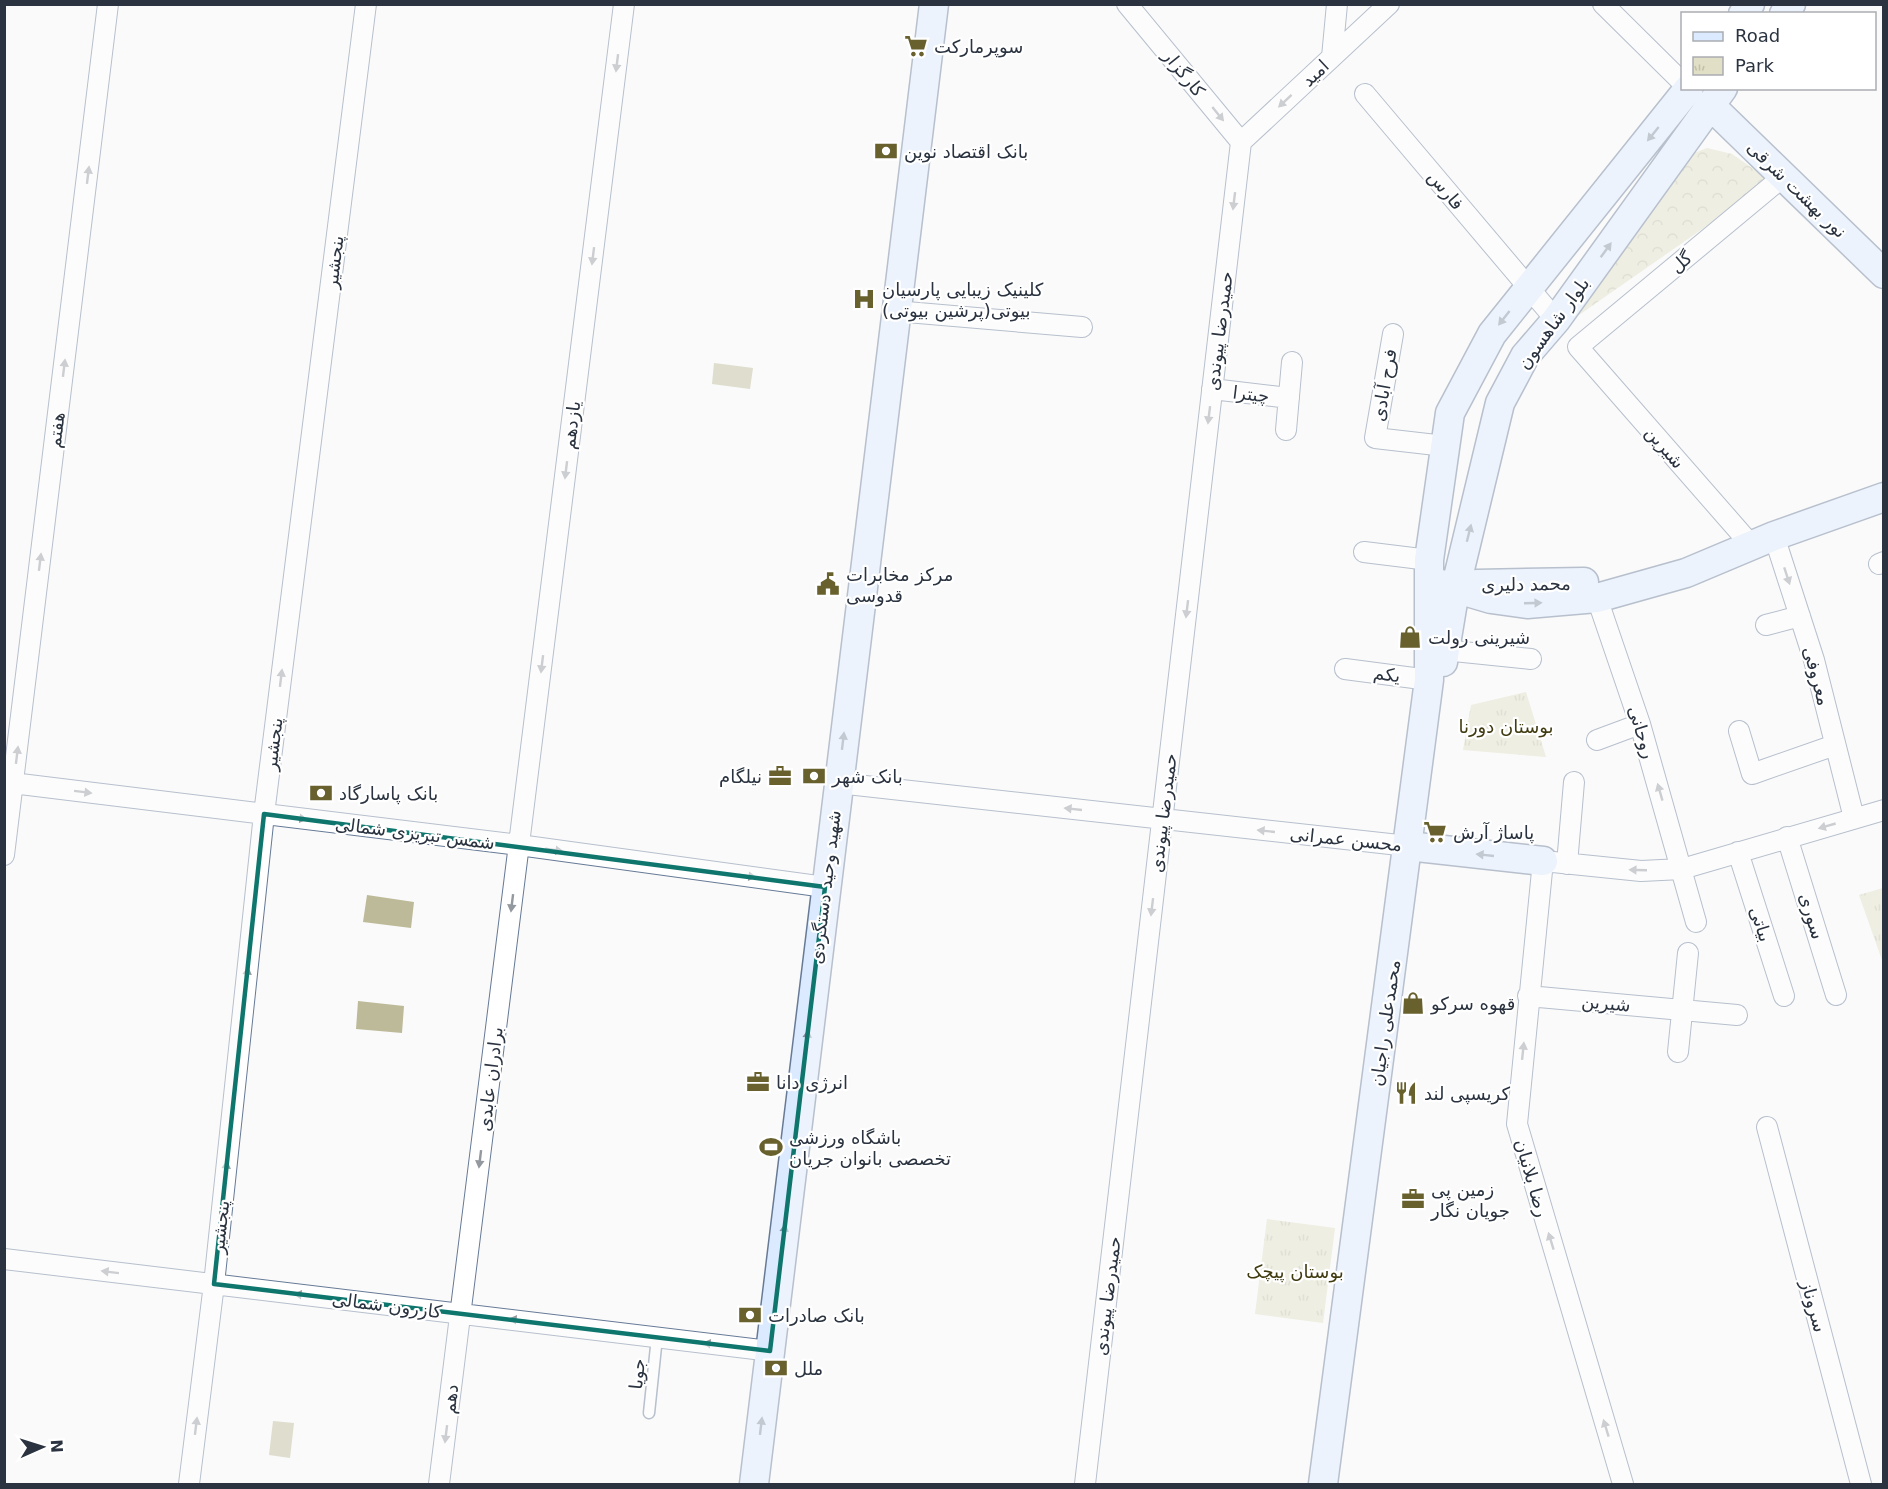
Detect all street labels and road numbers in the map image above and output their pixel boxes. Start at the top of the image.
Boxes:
street label: کارگزار [1157,44,1210,102]
street label: امید [1297,55,1333,91]
street label: نور بهشت شرقی [1742,136,1851,242]
street label: فارس [1424,166,1468,214]
street label: پنجشیر [320,234,349,291]
street label: گل [1666,247,1697,277]
street label: حمیدرضا پیوندی [1201,270,1238,392]
street label: بلوار شاهسون [1513,273,1594,374]
street label: فرح آبادی [1366,347,1402,423]
street label: چیترا [1231,381,1271,408]
street label: یازدهم [558,400,585,451]
street label: هفتم [43,411,70,449]
street label: شیرین [1640,422,1689,473]
street label: محمد دلیری [1481,573,1571,596]
street label: معروفی [1798,644,1835,708]
street label: یکم [1372,662,1402,687]
street label: روحانی [1623,703,1660,761]
street label: پنجشیر [259,716,288,773]
street label: حمیدرضا پیوندی [1145,752,1182,874]
street label: شهید وحید دستگردی [805,809,846,965]
street label: شمس تبریزی شمالی [334,813,496,854]
street label: محسن عمرانی [1289,823,1403,856]
street label: سوری [1794,890,1829,942]
street label: بیاتی [1745,904,1777,944]
street label: محمدعلی راجیان [1366,958,1404,1088]
street label: شیرین [1581,990,1631,1017]
street label: برادران عابدی [473,1025,508,1133]
street label: رضا بلانیان [1511,1137,1553,1219]
street label: پنجشیر [207,1199,234,1256]
street label: حمیدرضا پیوندی [1089,1235,1126,1357]
street label: سروناز [1796,1277,1831,1335]
street label: کازرون شمالی [331,1288,444,1323]
street label: جویا [625,1358,650,1391]
street label: دهم [438,1383,463,1415]

